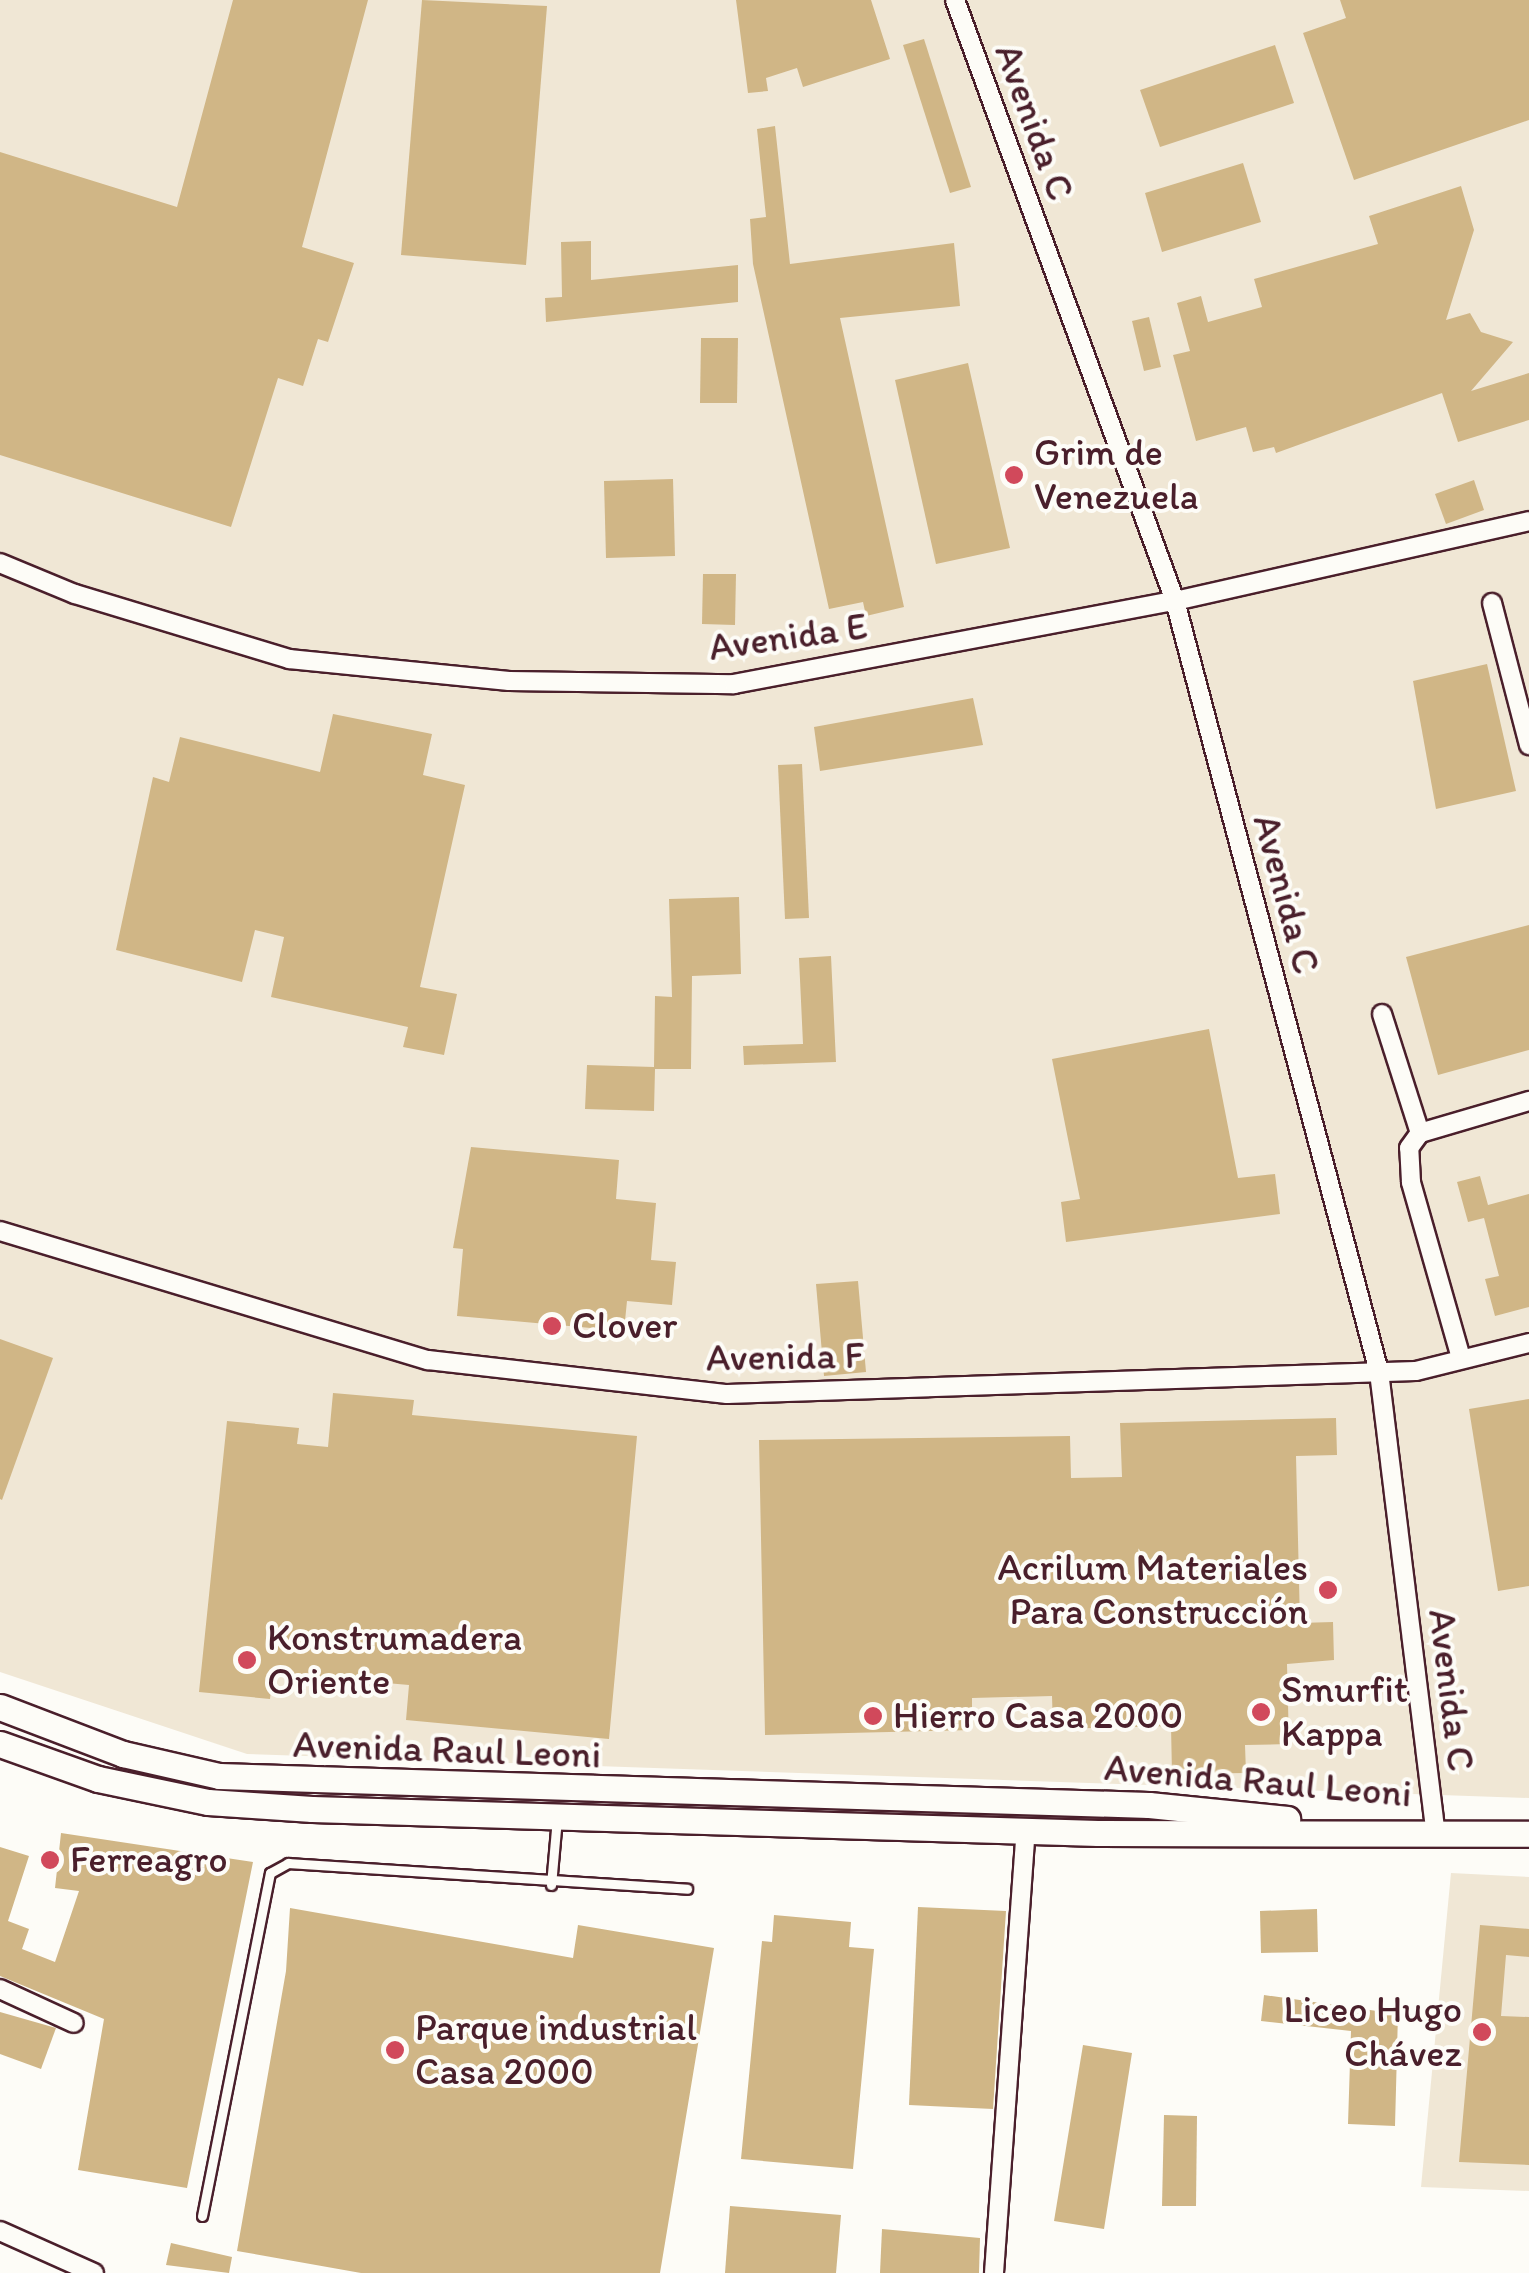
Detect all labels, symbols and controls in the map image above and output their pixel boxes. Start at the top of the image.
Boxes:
street label: Avenida C [985,38,1083,206]
place label: Grim de Venezuela [1034,430,1198,520]
marker: Grim de Venezuela [1003,464,1025,486]
street label: Avenida E [706,603,870,671]
street label: Avenida C [1243,809,1329,979]
place label: Clover [572,1303,677,1349]
marker: Clover [541,1315,563,1337]
street label: Avenida F [706,1333,864,1381]
place label: Acrilum Materiales Para Construcción [998,1545,1308,1635]
marker: Acrilum Materiales Para Construcción [1317,1579,1339,1601]
street label: Avenida C [1418,1606,1484,1774]
place label: Konstrumadera Oriente [267,1615,522,1705]
marker: Konstrumadera Oriente [236,1649,258,1671]
place label: Smurfit Kappa [1281,1667,1408,1756]
place label: Hierro Casa 2000 [893,1693,1183,1739]
marker: Smurfit Kappa [1250,1701,1272,1723]
marker: Hierro Casa 2000 [862,1705,884,1727]
street label: Avenida Raul Leoni [292,1722,602,1778]
street label: Avenida Raul Leoni [1102,1745,1414,1817]
place label: Ferreagro [70,1837,228,1883]
marker: Ferreagro [39,1849,61,1871]
place label: Liceo Hugo Chávez [1283,1987,1462,2076]
place label: Parque industrial Casa 2000 [415,2005,696,2094]
marker: Liceo Hugo Chávez [1471,2021,1493,2043]
marker: Parque industrial Casa 2000 [384,2039,406,2061]

